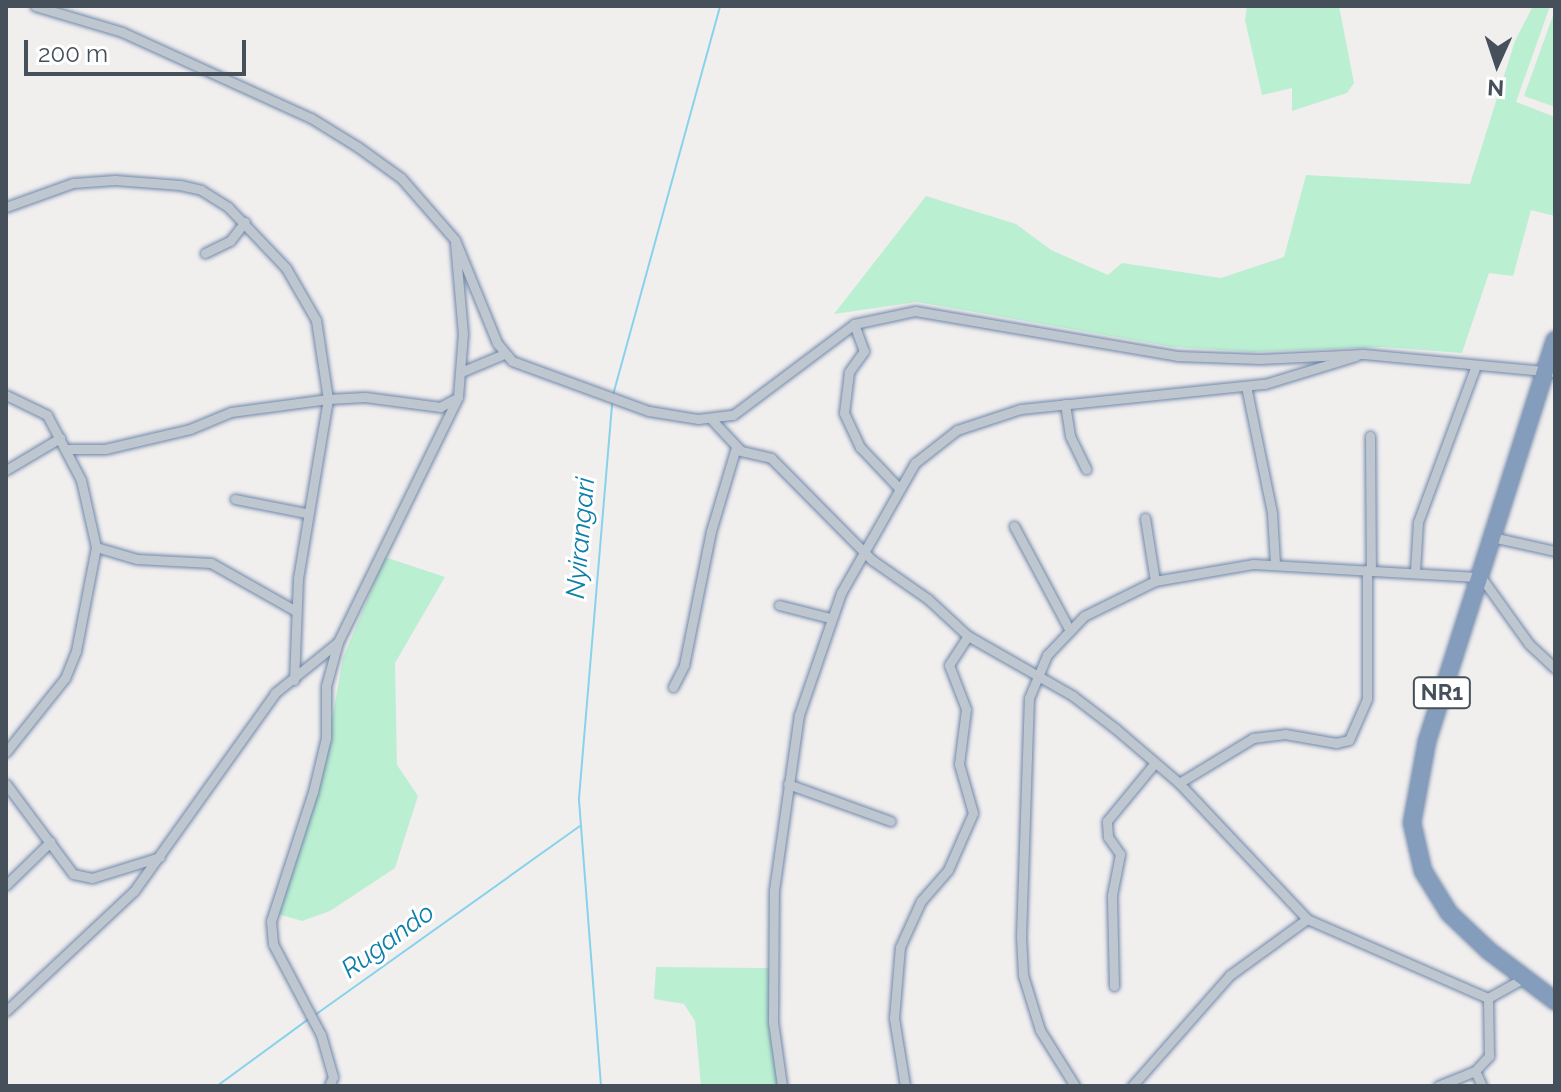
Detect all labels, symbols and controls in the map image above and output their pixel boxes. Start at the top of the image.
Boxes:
scale bar [28,24,250,74]
north arrow [1457,24,1537,104]
text: 200 m [38,39,108,68]
text: N [1487,75,1505,101]
water label: Nyirangari [560,476,602,600]
road number: NR1 [1412,675,1472,711]
water label: Rugando [336,897,440,985]

